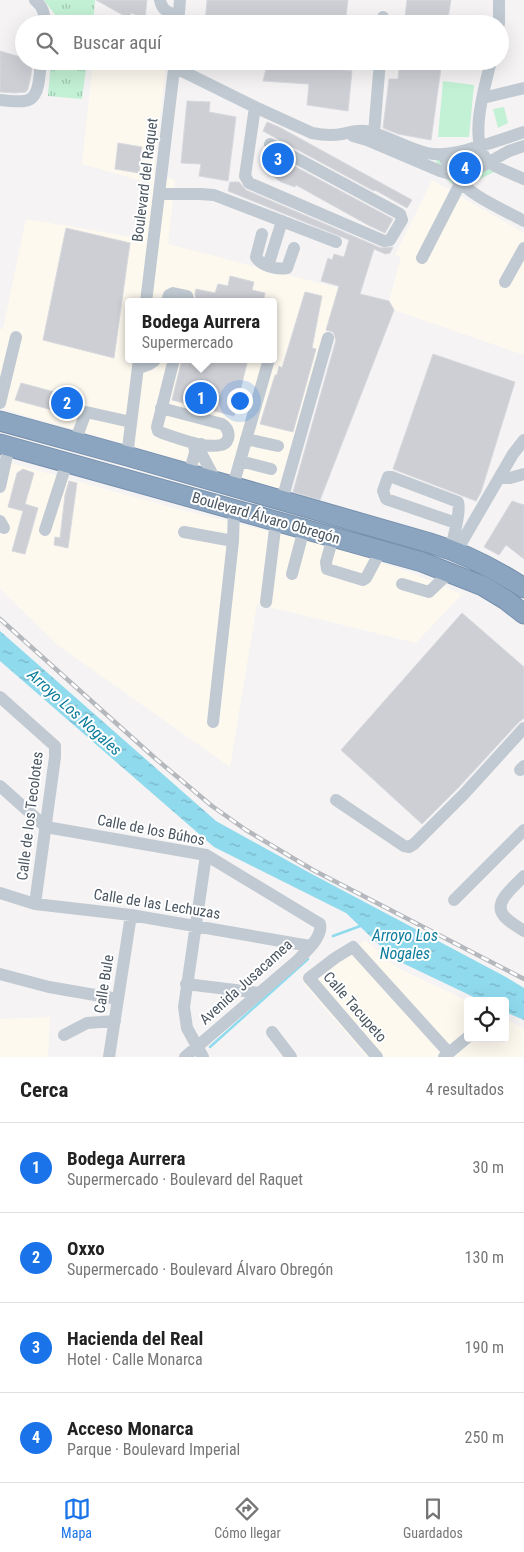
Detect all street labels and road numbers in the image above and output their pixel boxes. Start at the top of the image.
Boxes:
street label: Boulevard del Raquet [128,117,162,243]
street label: Boulevard Álvaro Obregón [190,488,342,548]
street label: Calle de los Tecolotes [13,750,47,882]
street label: Calle de los Búhos [96,811,206,849]
street label: Calle de las Lechuzas [92,885,222,923]
street label: Avenida Jusacamea [196,936,296,1028]
street label: Calle Bule [90,953,118,1015]
street label: Calle Tacupeto [320,968,390,1046]

